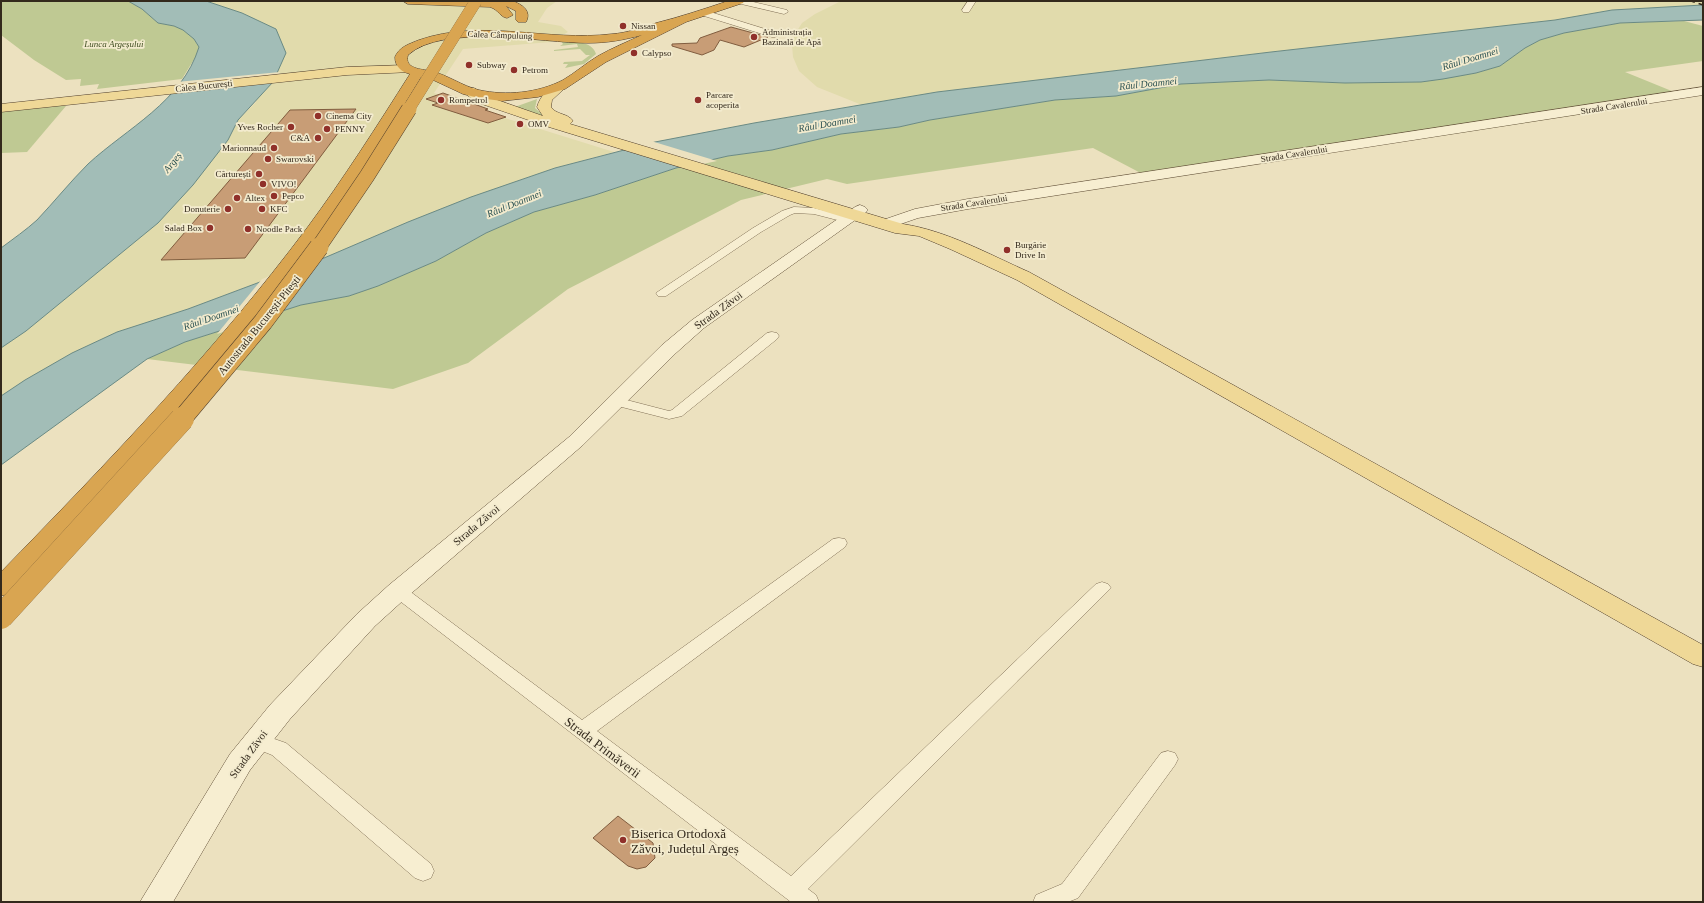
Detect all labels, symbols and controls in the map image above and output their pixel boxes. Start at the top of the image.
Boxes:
marker: Nissan [618,21,628,31]
place label: Nissan [631,21,656,31]
place label: Administrația Bazinală de Apă [762,27,821,47]
street label: Calea Câmpulung [467,29,533,41]
marker: Administrația Bazinală de Apă [749,32,759,42]
park label: Lunca Argeșului [83,39,144,49]
water label: Râul Doamnei [1440,45,1500,73]
marker: Calypso [629,48,639,58]
place label: Calypso [642,48,672,58]
marker: Subway [464,60,474,70]
place label: Subway [477,60,506,70]
marker: Petrom [509,65,519,75]
place label: Petrom [522,65,548,75]
water label: Râul Doamnei [1118,75,1178,92]
street label: Calea București [175,78,233,94]
place label: Parcare acoperita [706,90,739,110]
marker: Rompetrol [436,95,446,105]
place label: Rompetrol [449,95,488,105]
marker: Parcare acoperita [693,95,703,105]
street label: Strada Cavalerului [1580,96,1648,116]
marker: Cinema City [313,111,323,121]
place label: Cinema City [326,111,372,121]
water label: Râul Doamnei [797,113,857,134]
marker: OMV [515,119,525,129]
place label: OMV [528,119,550,129]
place label: Yves Rocher [237,122,283,132]
marker: Yves Rocher [286,122,296,132]
marker: PENNY [322,124,332,134]
place label: PENNY [335,124,366,134]
place label: C&A [290,133,310,143]
marker: C&A [313,133,323,143]
place label: Marionnaud [222,143,266,153]
marker: Marionnaud [269,143,279,153]
street label: Strada Cavalerului [1260,144,1328,164]
water label: Argeș [160,150,184,176]
marker: Swarovski [263,154,273,164]
place label: Swarovski [276,154,314,164]
place label: Cărturești [216,169,251,179]
marker: Cărturești [254,169,264,179]
marker: VIVO! [258,179,268,189]
place label: VIVO! [271,179,297,189]
water label: Râul Doamnei [484,187,543,220]
marker: Pepco [269,191,279,201]
place label: Pepco [282,191,304,201]
marker: Altex [232,193,242,203]
place label: Altex [245,193,265,203]
street label: Strada Cavalerului [940,193,1008,213]
place label: Donuterie [184,204,220,214]
marker: Donuterie [223,204,233,214]
marker: KFC [257,204,267,214]
place label: KFC [270,204,288,214]
place label: Salad Box [165,223,202,233]
marker: Salad Box [205,223,215,233]
marker: Noodle Pack [243,224,253,234]
place label: Noodle Pack [256,224,303,234]
place label: Burgărie Drive In [1015,240,1046,260]
marker: Burgărie Drive In [1002,245,1012,255]
street label: Autostrada București-Pitești [215,273,303,377]
street label: Strada Zăvoi [692,289,744,331]
water label: Râul Doamnei [181,303,241,332]
street label: Strada Zăvoi [450,502,502,548]
street label: Strada Primăverii [562,714,644,781]
street label: Strada Zăvoi [227,728,269,780]
place label: Biserica Ortodoxă Zăvoi, Județul Argeș [631,826,739,856]
marker: Biserica Ortodoxă Zăvoi, Județul Argeș [618,835,628,845]

